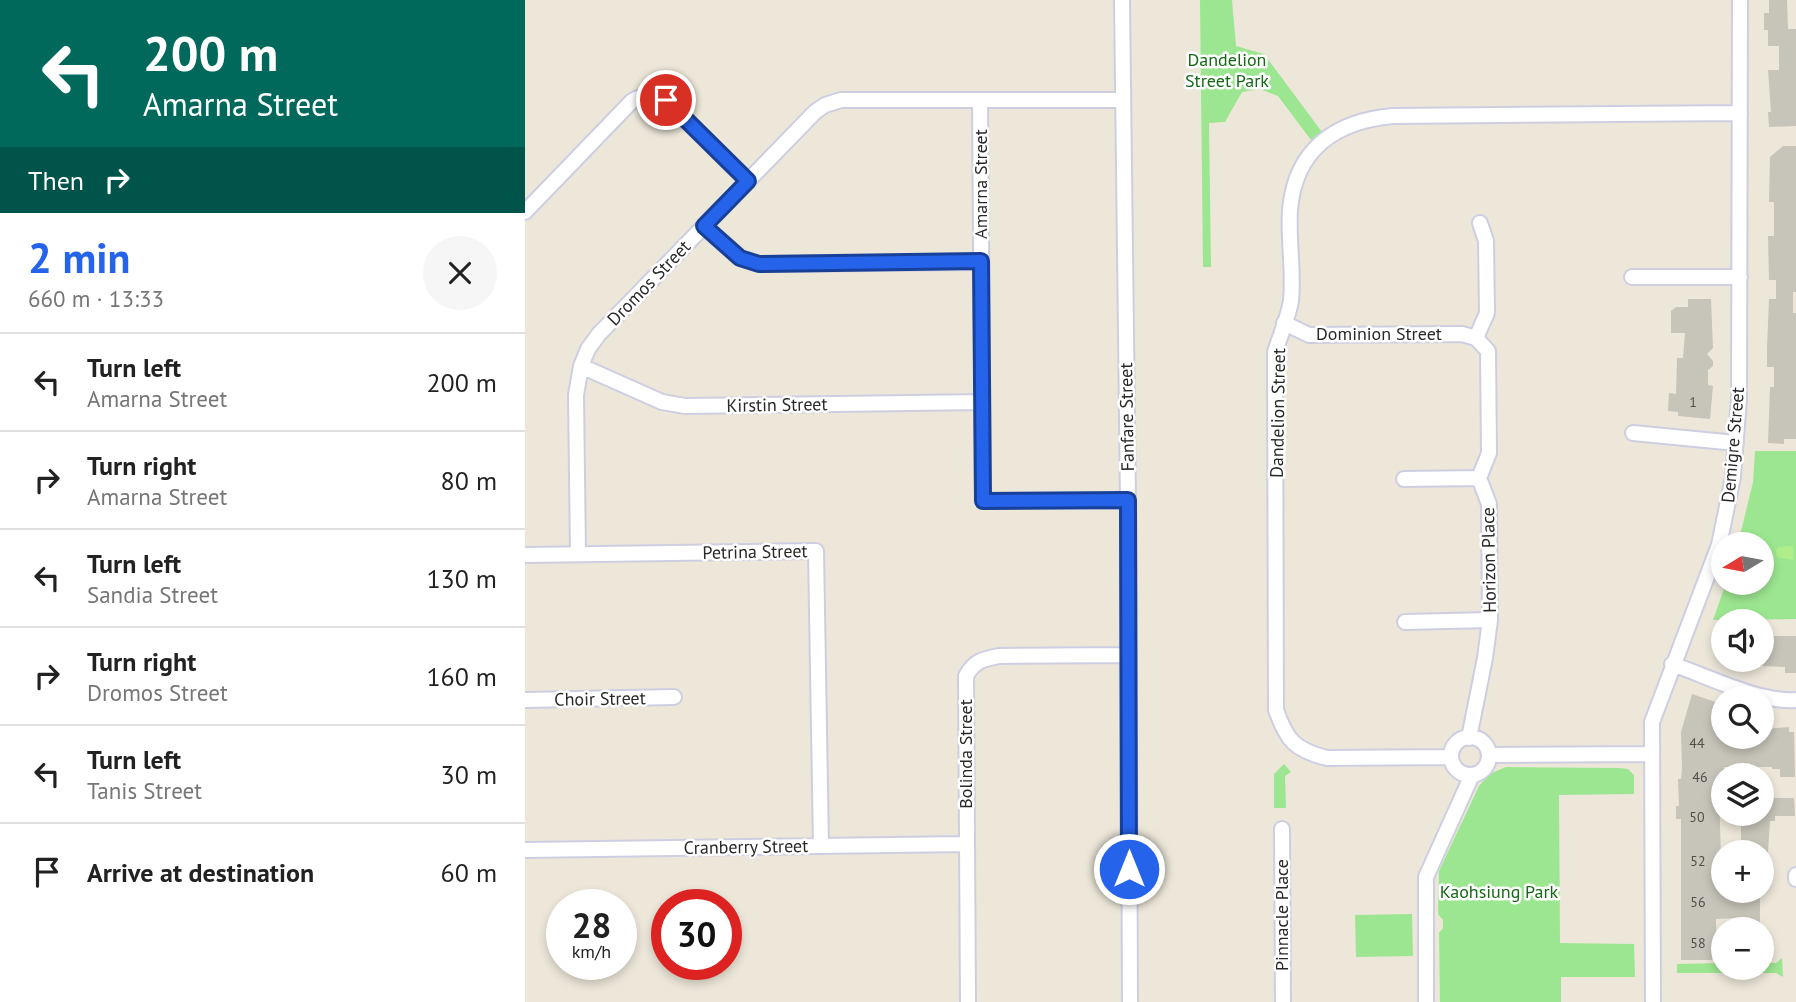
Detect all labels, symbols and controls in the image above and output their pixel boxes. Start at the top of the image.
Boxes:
text: 200 m [143,21,278,85]
icon: left [28,28,119,119]
park label: Dandelion Street Park [1185,48,1269,92]
pin [636,70,696,130]
icon: arrive [647,81,685,119]
text: Amarna Street [143,83,338,125]
street label: Amarna Street [969,129,992,239]
icon: right [98,161,136,199]
text: Then [28,164,84,197]
text: 2 min [28,230,130,285]
street label: Dromos Street [602,235,695,330]
button: close [423,236,497,310]
text: 660 m · 13:33 [28,284,164,313]
street label: Dominion Street [1316,322,1442,345]
street label: Dandelion Street [1265,348,1290,478]
text: Turn left [87,351,181,384]
street label: Fanfare Street [1114,362,1139,472]
icon: left [28,363,66,401]
text: 200 m [426,366,497,399]
text: Amarna Street [87,384,227,413]
street label: Demigre Street [1716,386,1749,504]
street label: Kirstin Street [726,392,828,417]
house number: 1 [1689,393,1697,411]
text: Turn right [87,449,196,482]
icon: right [28,461,66,499]
text: 80 m [441,464,497,497]
text: Amarna Street [87,482,227,511]
street label: Horizon Place [1476,507,1501,613]
north arrow [1711,532,1775,595]
map controls [1711,532,1774,980]
street label: Petrina Street [702,539,808,564]
text: Turn left [87,547,181,580]
icon: left [28,559,66,597]
text: 130 m [426,562,497,595]
text: Sandia Street [87,580,218,609]
button: sound [1711,609,1774,672]
text: Turn right [87,645,196,678]
icon: right [28,657,66,695]
text: 160 m [426,660,497,693]
text: Dromos Street [87,678,228,707]
street label: Choir Street [554,686,646,711]
button: search [1711,686,1774,749]
street label: Bolinda Street [954,699,977,809]
house number: 44 [1689,734,1705,752]
text: Turn left [87,743,181,776]
icon: left [28,755,66,793]
text: 30 m [441,758,497,791]
button: layers [1711,763,1774,826]
house number: 46 [1692,768,1708,786]
text: Tanis Street [87,776,202,805]
house number: 50 [1689,808,1705,826]
position arrow [1092,832,1166,906]
street label: Cranberry Street [684,834,808,859]
button: + [1711,840,1774,903]
house number: 52 [1690,852,1706,870]
icon: arrive [28,853,66,891]
text: Arrive at destination [87,856,314,889]
text: 60 m [441,856,497,889]
street label: Pinnacle Place [1270,859,1293,971]
park label: Kaohsiung Park [1440,880,1559,903]
speed limit sign: 30 [651,889,742,980]
house number: 56 [1690,893,1706,911]
text: 28 [572,902,611,948]
button: − [1711,917,1774,980]
house number: 58 [1690,934,1706,952]
text: km/h [572,940,611,963]

